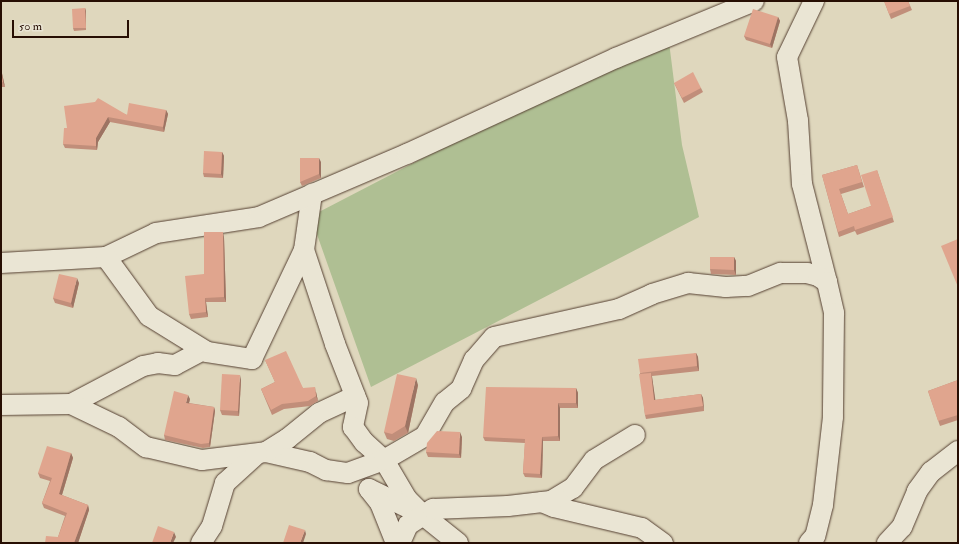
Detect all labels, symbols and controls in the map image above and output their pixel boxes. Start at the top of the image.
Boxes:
scale bar [14,12,131,38]
text: 50 m [19,19,42,34]

